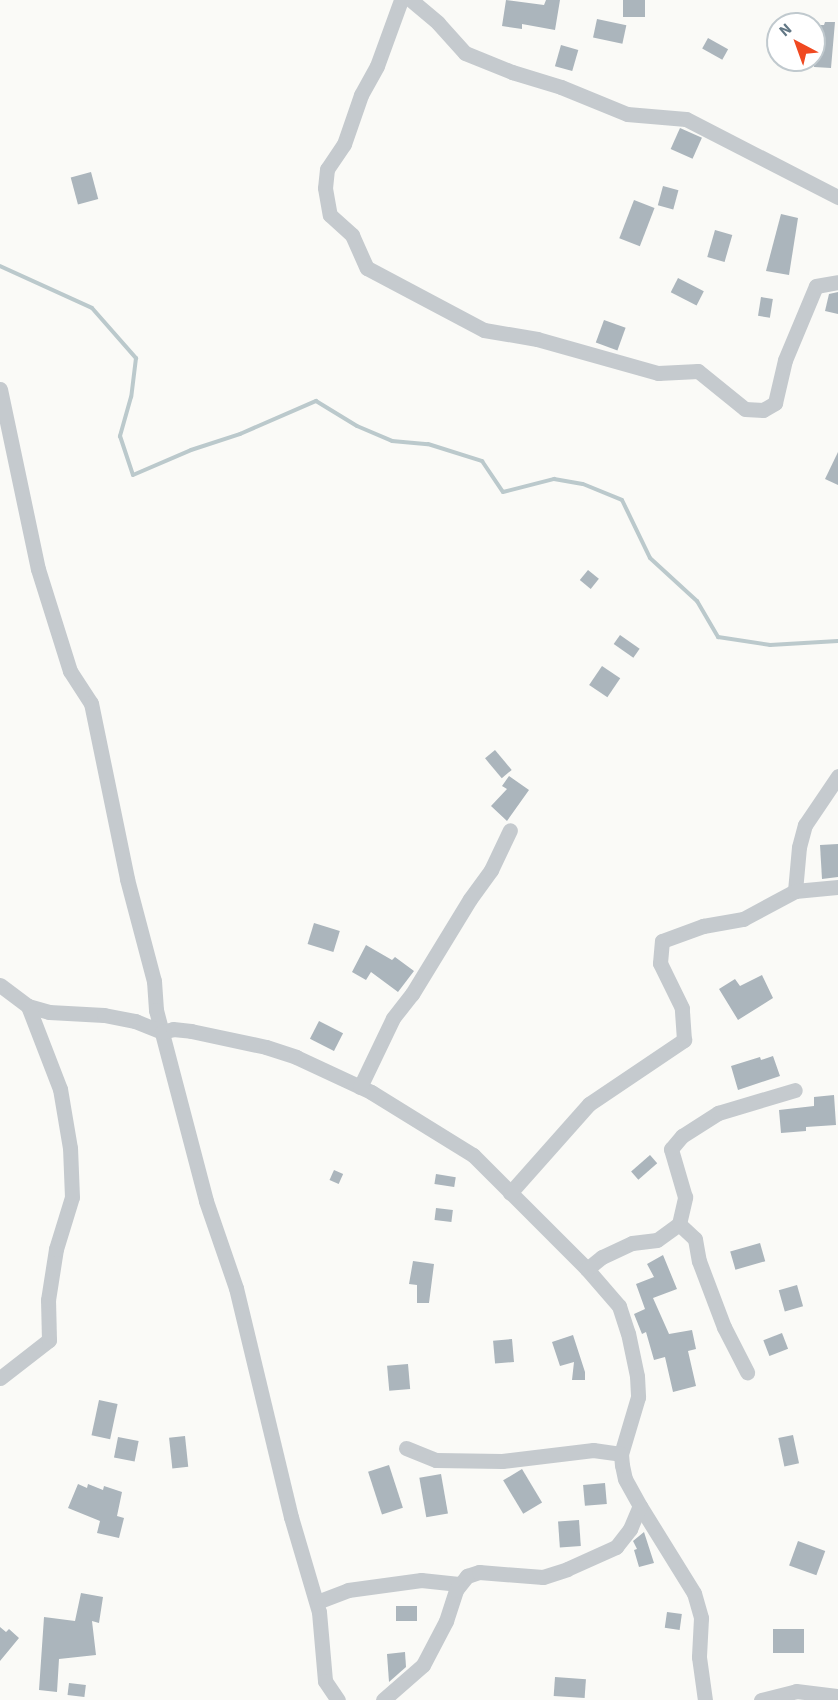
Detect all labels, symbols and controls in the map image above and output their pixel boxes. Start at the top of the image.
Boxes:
north arrow [766,12,826,72]
text: N [774,18,797,42]

